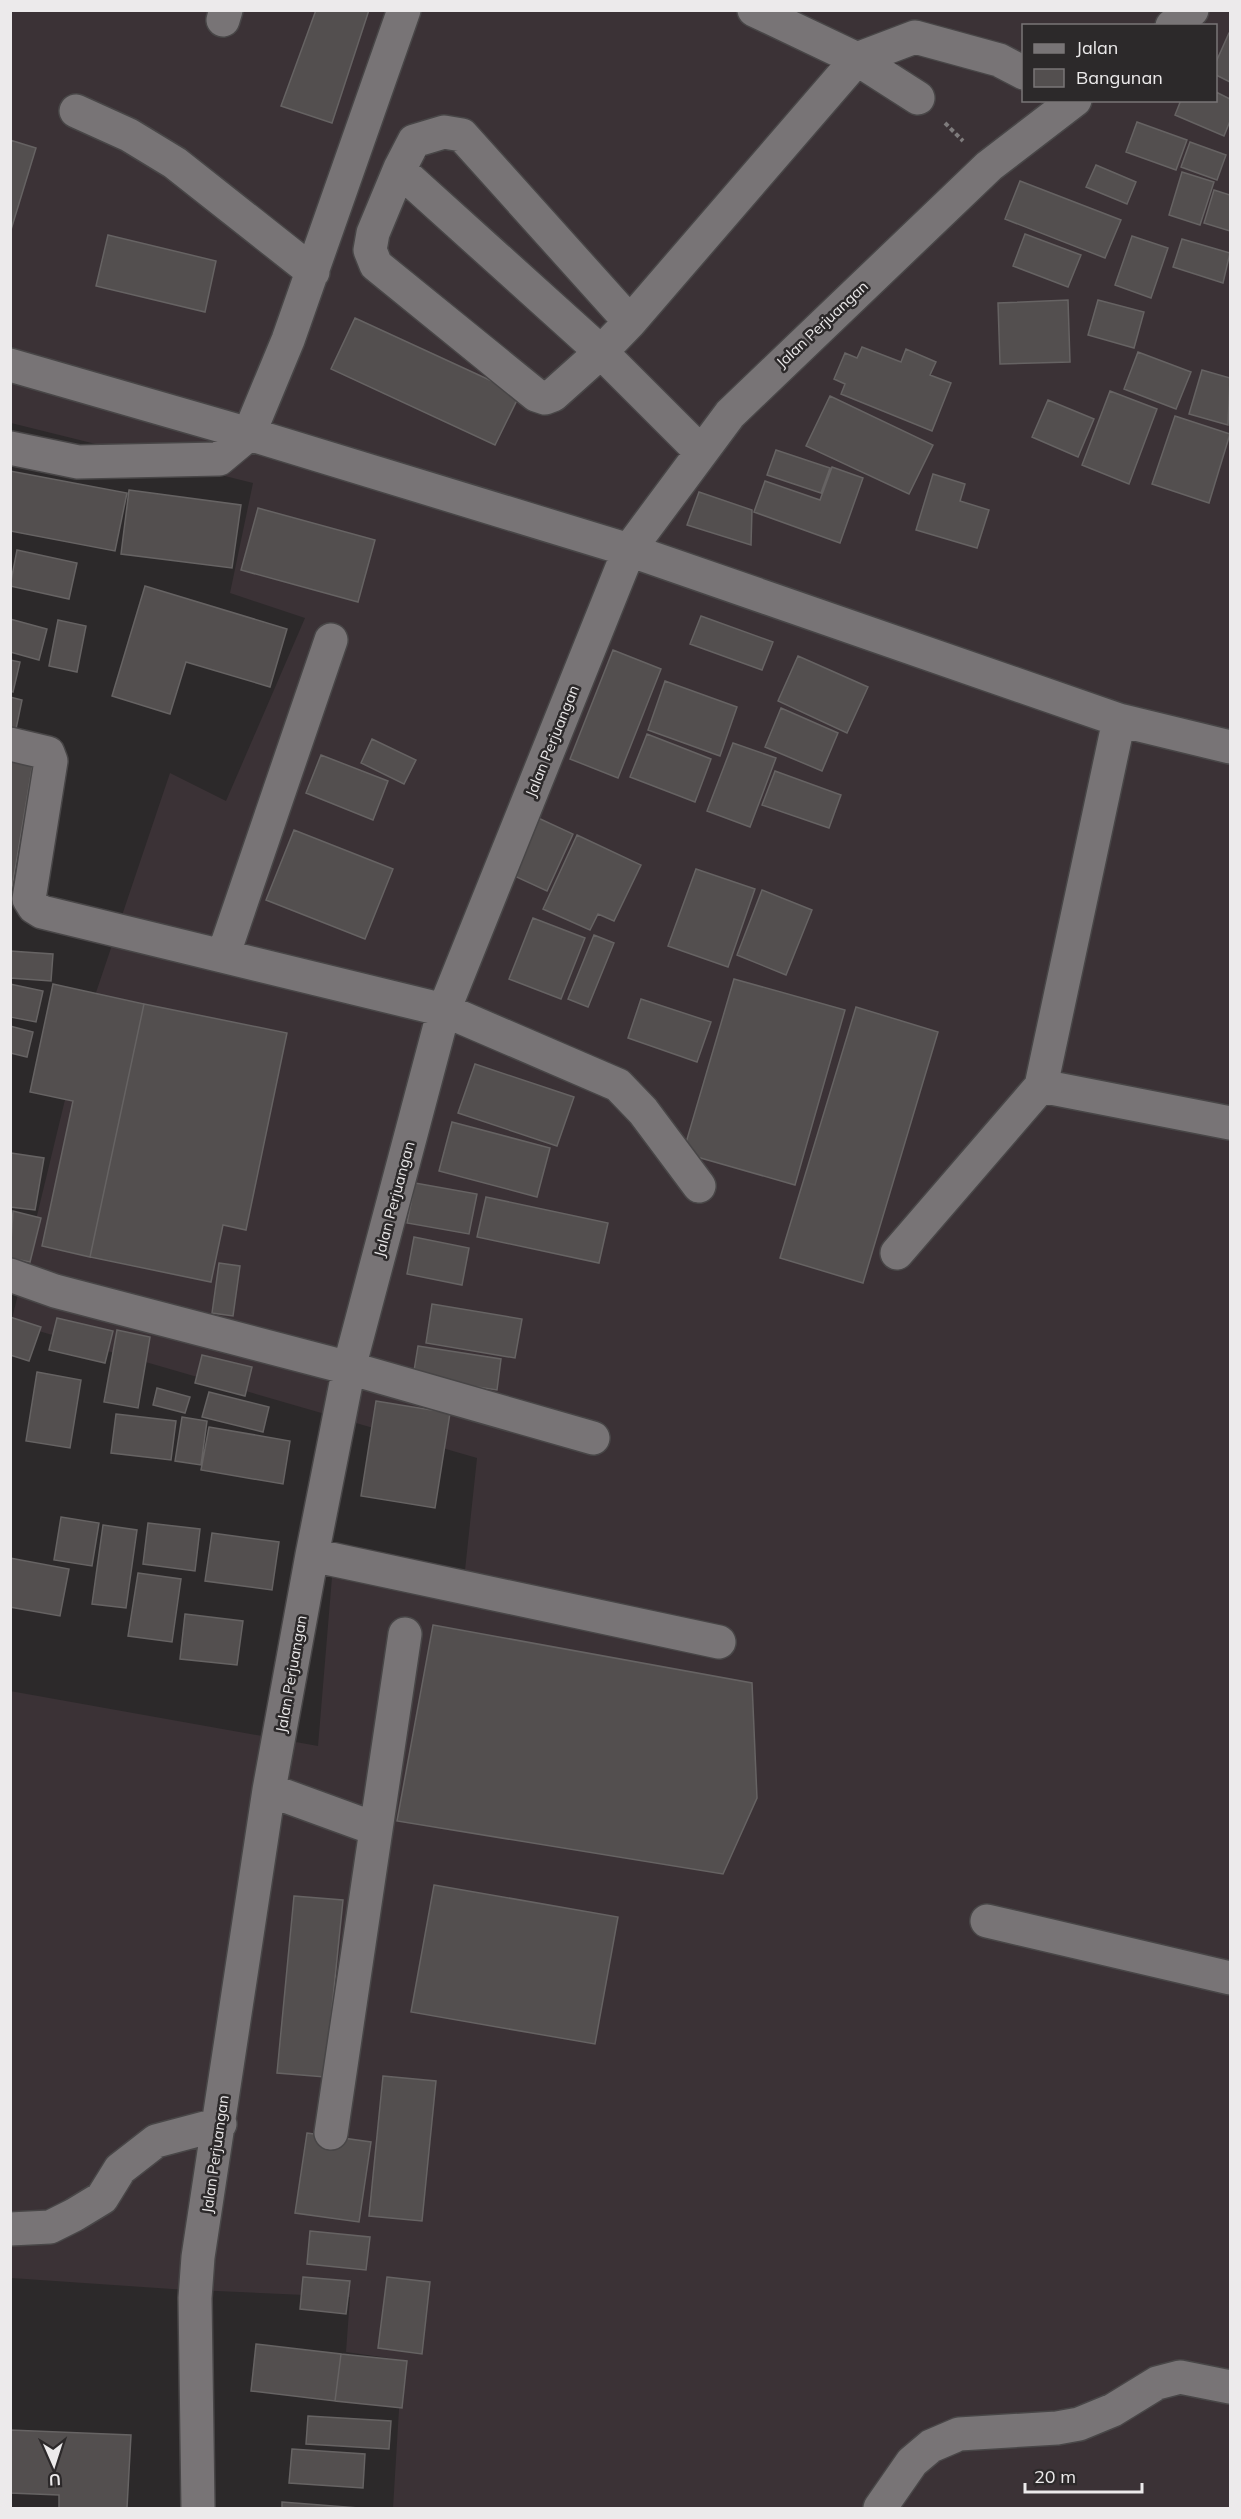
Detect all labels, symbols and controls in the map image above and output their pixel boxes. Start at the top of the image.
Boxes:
legend [1022,24,1217,102]
text: Jalan [1076,36,1118,59]
text: Bangunan [1076,66,1163,89]
street label: Jalan Perjuangan [772,276,872,372]
street label: Jalan Perjuangan [521,682,583,800]
street label: Jalan Perjuangan [369,1139,419,1259]
street label: Jalan Perjuangan [271,1614,311,1734]
street label: Jalan Perjuangan [197,2094,233,2214]
north arrow [24,2435,84,2495]
scale bar [1025,2456,1142,2494]
text: 20 m [1034,2465,1076,2488]
text: U [48,2470,61,2490]

